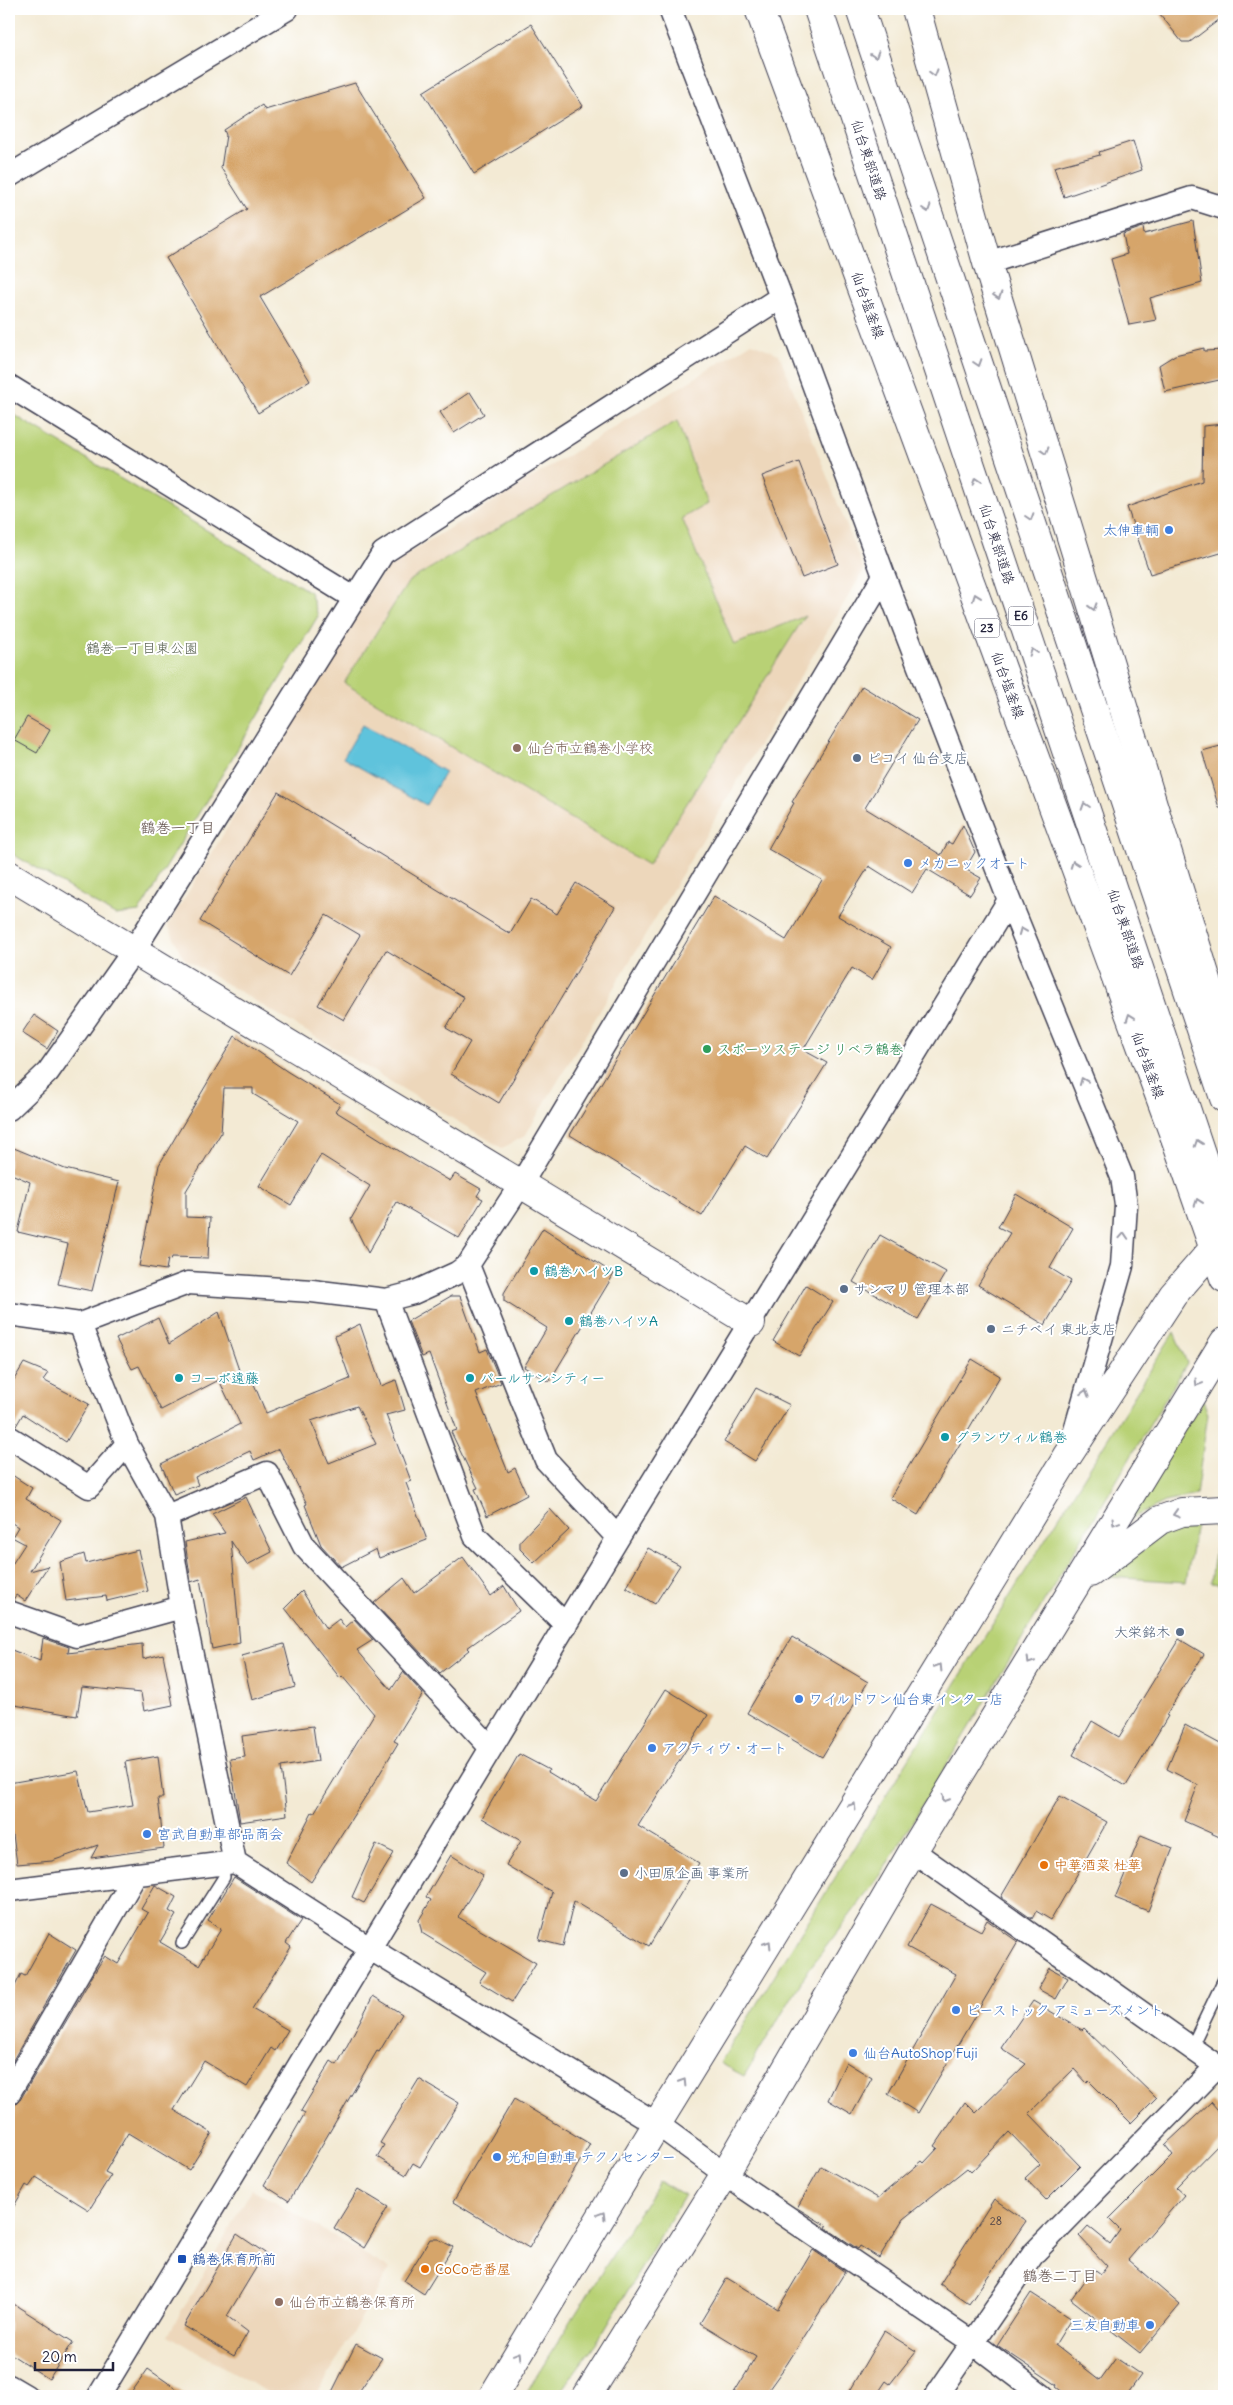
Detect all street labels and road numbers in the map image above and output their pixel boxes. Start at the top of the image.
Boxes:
street label: 仙台東部道路 [847,117,891,203]
street label: 仙台塩釜線 [848,269,888,341]
street label: 仙台東部道路 [975,501,1019,587]
road number: E6 [1008,606,1034,626]
road number: 23 [974,618,1000,638]
street label: 仙台塩釜線 [988,649,1028,721]
street label: 仙台東部道路 [1104,886,1148,972]
street label: 仙台塩釜線 [1128,1029,1168,1101]

